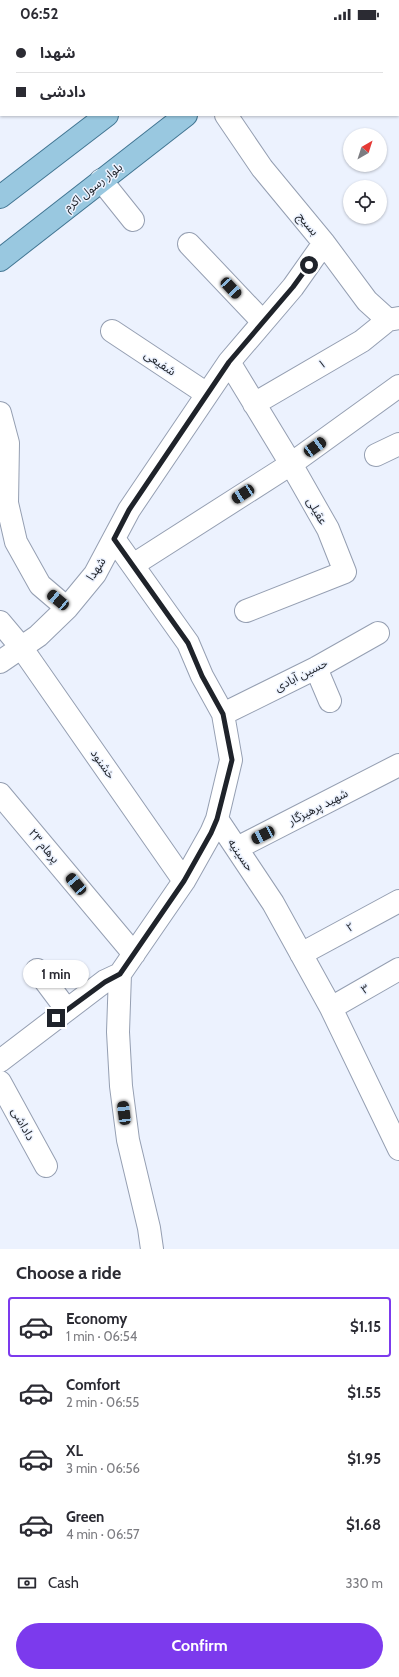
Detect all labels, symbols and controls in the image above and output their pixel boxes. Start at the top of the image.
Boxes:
text: 06:52 [20,5,58,23]
text: شهدا [40,44,75,62]
text: دادشی [40,83,86,101]
north arrow [343,128,387,172]
map controls [343,128,387,224]
street label: بلوار رسول اکرم [60,159,126,216]
button: locate [343,180,387,224]
street label: بسیج [293,209,322,240]
route start [300,256,318,274]
car [218,275,244,301]
street label: شفیعی [142,347,179,379]
street label: ۱ [315,355,328,372]
car [302,435,328,459]
car [230,482,256,506]
street label: عقیلی [304,494,331,527]
street label: شهدا [83,554,109,583]
car [45,588,71,612]
street label: حسین آبادی [272,655,330,694]
street label: خشنود [88,746,119,781]
street label: شهید پرهیزگار [284,785,351,830]
car [250,824,276,846]
street label: پرهام ۲۳ [24,825,63,867]
street label: حسینیه [225,836,258,874]
car [64,871,88,897]
street label: ۲ [343,918,356,935]
callout: 1 min [23,960,89,988]
text: 1 min [41,966,71,982]
street label: ۳ [358,980,372,997]
route end [47,1009,65,1027]
car [117,1100,131,1126]
street label: داداشی [8,1105,39,1143]
text: Choose a ride [16,1262,121,1284]
icon: car [18,1309,54,1345]
text: Economy [66,1310,127,1328]
text: $1.15 [350,1318,381,1336]
text: 1 min · 06:54 [66,1328,137,1344]
icon: car [18,1375,54,1411]
text: Comfort [66,1376,120,1394]
text: $1.55 [347,1384,381,1402]
text: 2 min · 06:55 [66,1394,139,1410]
icon: car [18,1441,54,1477]
text: XL [66,1442,83,1460]
text: $1.95 [347,1450,381,1468]
text: 3 min · 06:56 [66,1460,140,1476]
icon: car [18,1507,54,1543]
text: Green [66,1508,104,1526]
text: $1.68 [346,1516,381,1534]
text: 4 min · 06:57 [66,1526,140,1542]
icon: cash [16,1572,38,1594]
text: Cash [48,1574,79,1592]
text: 330 m [346,1575,383,1591]
button: Confirm [16,1623,383,1669]

